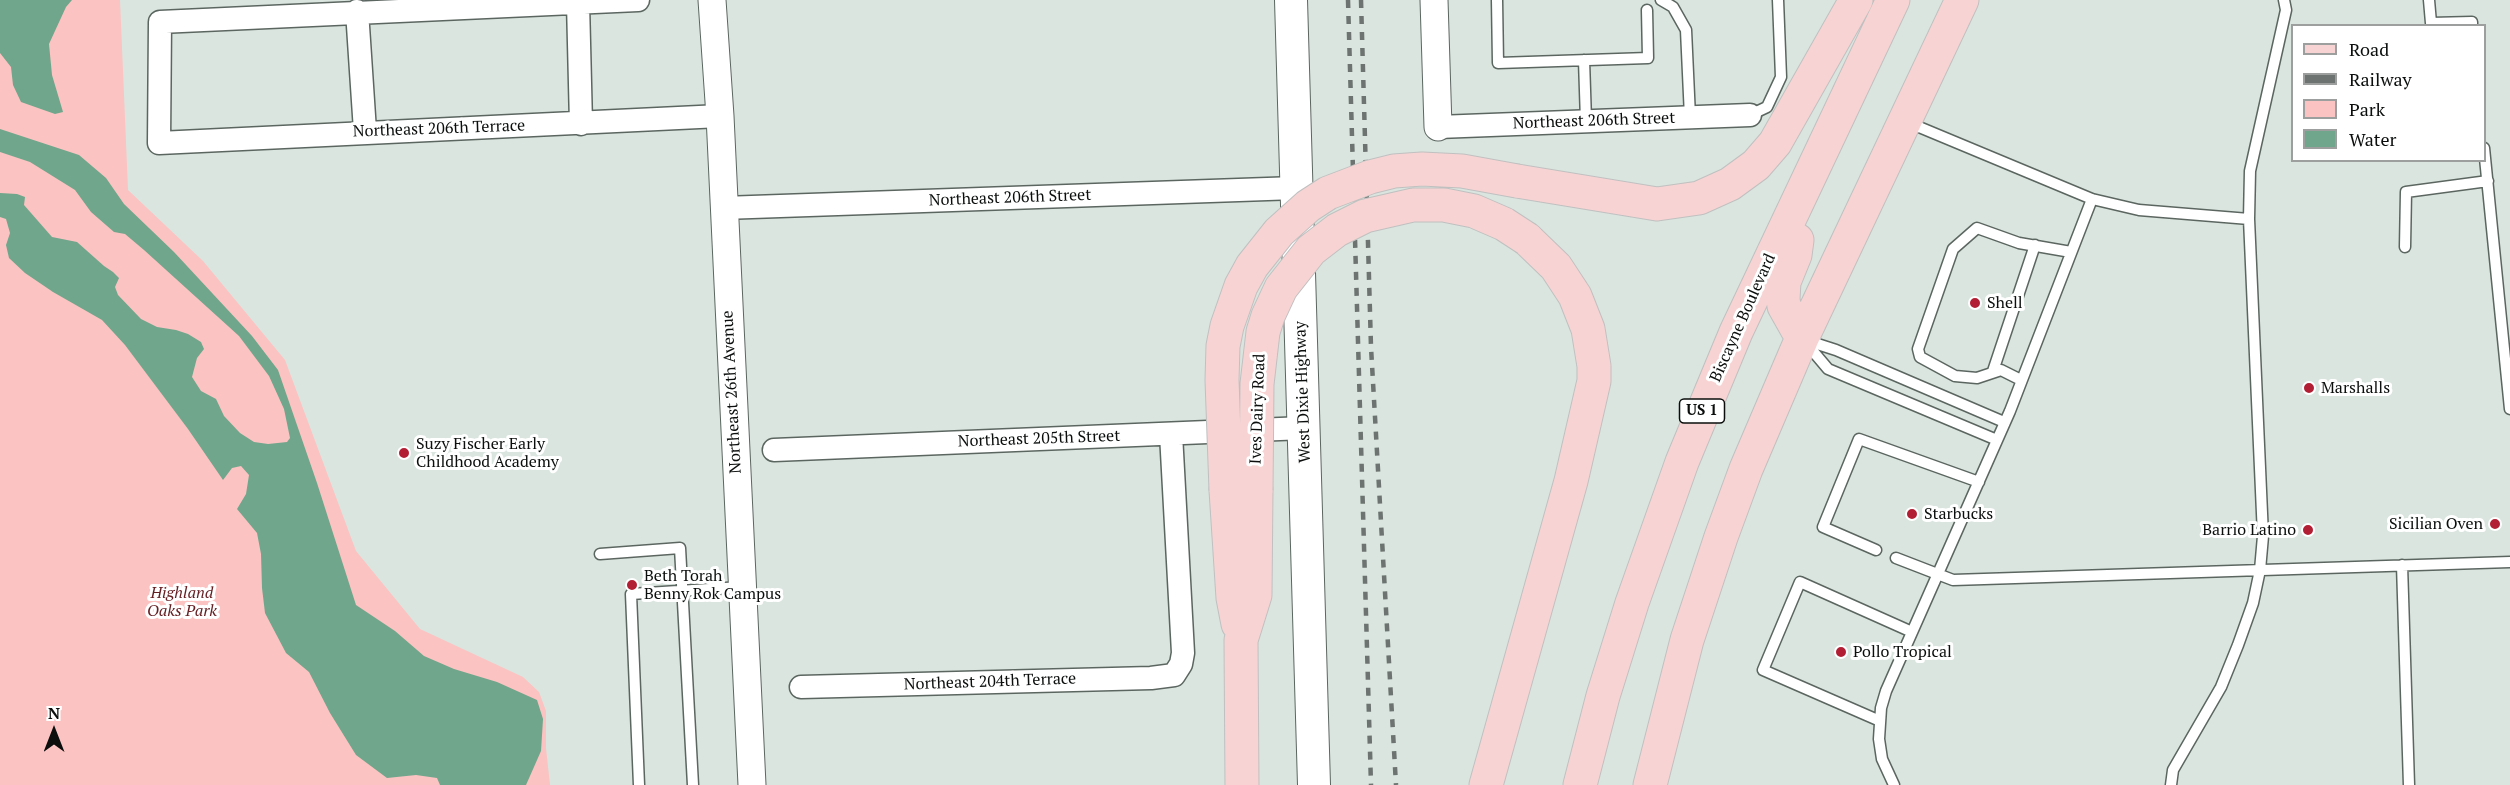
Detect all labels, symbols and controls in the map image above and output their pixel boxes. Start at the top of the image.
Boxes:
legend [2291,24,2486,162]
text: Road [2349,37,2389,61]
text: Railway [2349,67,2412,91]
text: Park [2349,97,2385,121]
street label: Northeast 206th Street [1513,109,1675,133]
street label: Northeast 206th Terrace [353,116,525,142]
text: Water [2349,127,2396,151]
street label: Northeast 206th Street [929,186,1091,210]
street label: Biscayne Boulevard [1706,251,1780,385]
place label: Shell [1987,293,2023,313]
marker: Shell [1968,296,1982,310]
street label: Northeast 26th Avenue [718,310,746,474]
street label: West Dixie Highway [1291,321,1315,463]
street label: Ives Dairy Road [1246,353,1270,465]
place label: Marshalls [2321,378,2390,398]
marker: Marshalls [2302,381,2316,395]
road number: US 1 [1680,399,1724,423]
street label: Northeast 205th Street [958,427,1120,451]
place label: Suzy Fischer Early Childhood Academy [416,434,559,472]
marker: Suzy Fischer Early Childhood Academy [397,446,411,460]
place label: Starbucks [1924,504,1993,524]
marker: Starbucks [1905,507,1919,521]
place label: Sicilian Oven [2389,514,2483,534]
marker: Sicilian Oven [2488,517,2502,531]
place label: Barrio Latino [2202,520,2296,540]
marker: Barrio Latino [2301,523,2315,537]
place label: Beth Torah Benny Rok Campus [644,566,781,604]
marker: Beth Torah Benny Rok Campus [625,578,639,592]
park label: Highland Oaks Park [147,583,217,621]
place label: Pollo Tropical [1853,642,1952,662]
marker: Pollo Tropical [1834,645,1848,659]
street label: Northeast 204th Terrace [904,669,1076,695]
north arrow [24,701,84,761]
text: N [48,702,60,724]

